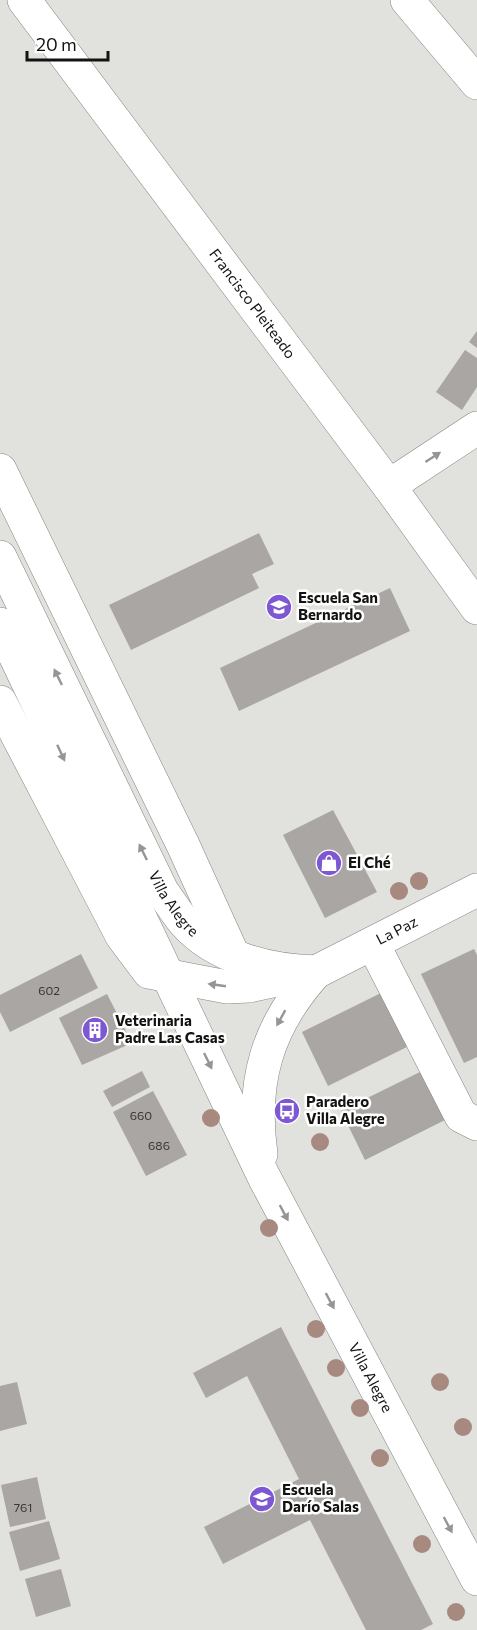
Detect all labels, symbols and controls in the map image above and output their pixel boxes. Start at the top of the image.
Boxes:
scale bar [27,24,108,62]
text: 20 m [36,33,77,55]
street label: Francisco Pleiteado [206,245,300,362]
one-way arrow [425,452,441,463]
place label: Escuela San Bernardo [298,588,378,623]
school or university icon: Escuela San Bernardo [264,592,294,622]
one-way arrow [53,668,62,685]
one-way arrow [57,745,66,762]
one-way arrow [138,844,147,861]
shop icon: El Ché [314,848,344,878]
place label: El Ché [348,853,391,871]
street label: Villa Alegre [145,867,203,940]
street label: La Paz [373,912,420,948]
one-way arrow [208,981,227,990]
house number: 602 [38,983,60,997]
one-way arrow [277,1010,287,1027]
place label: Veterinaria Padre Las Casas [115,1011,225,1046]
building icon: Veterinaria Padre Las Casas [80,1015,110,1045]
one-way arrow [203,1052,213,1070]
place label: Paradero Villa Alegre [306,1092,385,1127]
bus stop icon: Paradero Villa Alegre [272,1096,302,1126]
house number: 660 [130,1108,152,1122]
house number: 686 [148,1138,170,1152]
one-way arrow [279,1205,289,1222]
one-way arrow [325,1292,335,1310]
street label: Villa Alegre [345,1339,397,1415]
place label: Escuela Darío Salas [282,1480,359,1515]
school or university icon: Escuela Darío Salas [247,1484,277,1514]
house number: 761 [14,1500,32,1514]
one-way arrow [444,1516,453,1533]

